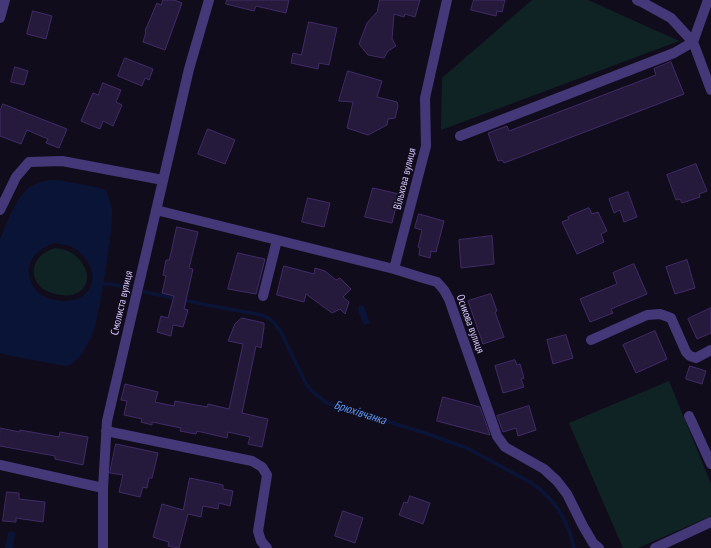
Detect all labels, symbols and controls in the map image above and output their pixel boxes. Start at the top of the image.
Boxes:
street label: Вільхова вулиця [391,147,419,211]
street label: Смолиста вулиця [108,269,136,337]
street label: Осикова вулиця [453,293,487,355]
water label: Брюхівчанка [332,398,388,428]

